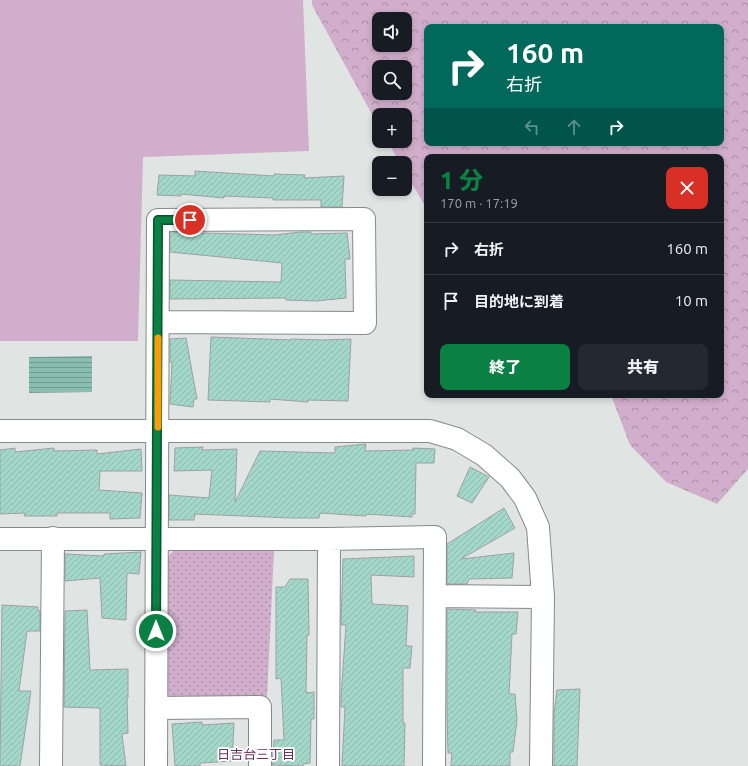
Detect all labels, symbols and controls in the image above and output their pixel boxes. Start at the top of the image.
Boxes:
map controls [372,12,412,196]
button: sound [372,12,412,52]
text: 160 m [506,37,584,68]
icon: right [440,40,492,92]
button: search [372,60,412,100]
text: 右折 [506,74,542,94]
button: + [372,108,412,148]
icon: left [521,116,543,138]
icon: ahead [563,116,585,138]
icon: right [605,116,627,138]
button: − [372,156,412,196]
text: 1 分 [440,167,483,194]
button: close [666,167,708,209]
text: 170 m · 17:19 [440,196,518,210]
pin [173,203,207,237]
icon: arrive [179,209,201,231]
icon: right [440,238,462,260]
text: 160 m [666,240,708,257]
text: 右折 [474,241,504,258]
icon: arrive [440,290,462,312]
text: 10 m [675,292,708,309]
text: 目的地に到着 [474,293,564,310]
button: 終了 [440,344,570,390]
button: 共有 [578,344,708,390]
position arrow [135,610,177,652]
district label: 日吉台三丁目 [217,747,295,761]

